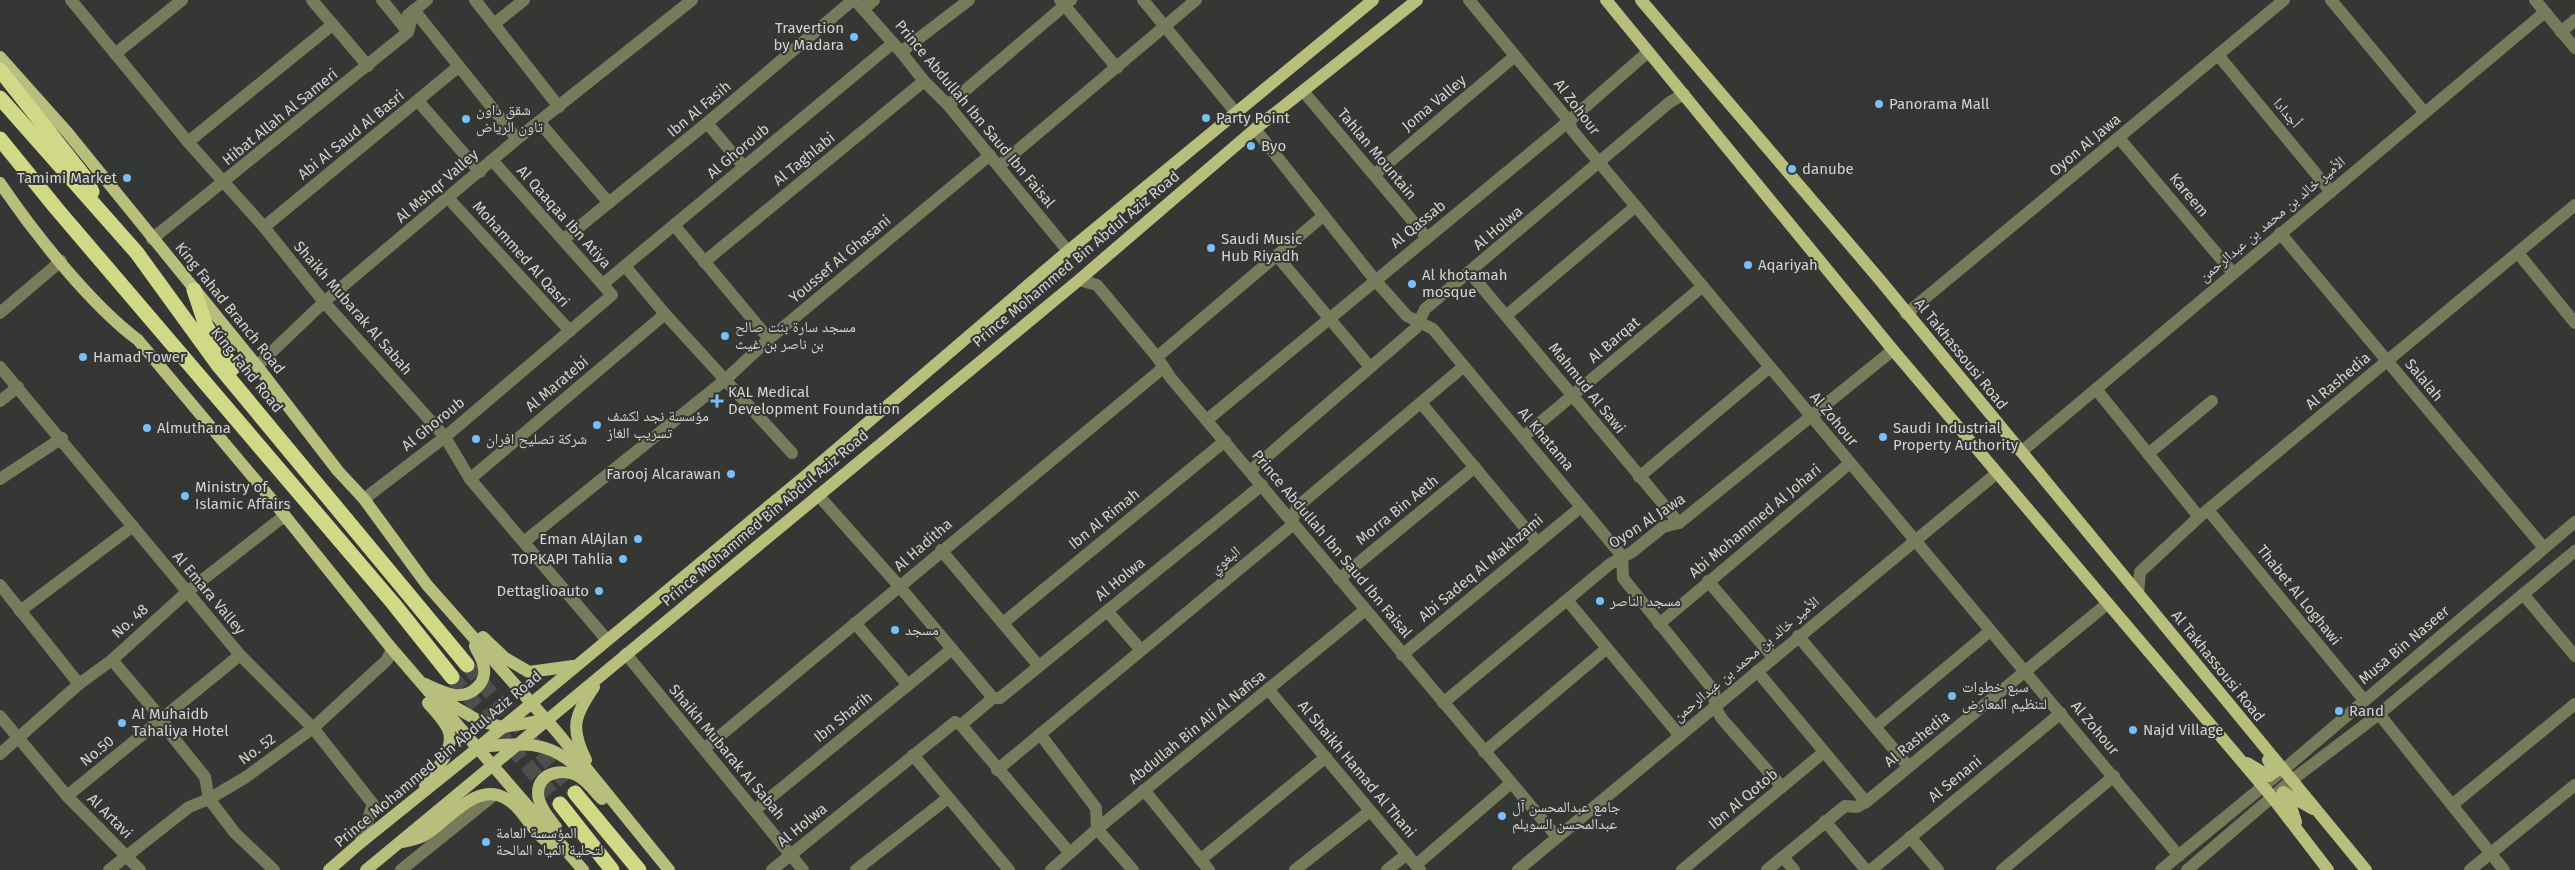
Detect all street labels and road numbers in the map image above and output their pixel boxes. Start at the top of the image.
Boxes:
street label: Prince Abdullah Ibn Saud Ibn Faisal [891,17,1059,212]
street label: Hibat Allah Al Sameri [219,65,341,169]
street label: Joma Valley [1398,71,1470,135]
street label: Al Zohour [1550,76,1604,139]
street label: Ibn Al Fasih [664,77,734,141]
street label: Abi Al Saud Al Basri [294,87,408,183]
street label: أجدادا [2269,94,2305,132]
street label: Tahlan Mountain [1334,105,1420,203]
street label: Oyon Al Jawa [2046,110,2124,180]
street label: Al Ghoroub [703,120,773,182]
street label: Al Taghlabi [770,129,838,189]
street label: Al Mshqr Valley [392,145,482,227]
street label: الأمير خالد بن محمد بن عبدالرحمن [2195,152,2349,286]
street label: Al Qaaqaa Ibn Atiya [513,162,615,272]
street label: Prince Mohammed Bin Abdul Aziz Road [969,167,1183,351]
street label: Kareem [2166,170,2212,220]
street label: Al Qassab [1387,196,1449,252]
street label: Mohammed Al Qasri [469,197,573,311]
street label: Al Holwa [1470,202,1526,254]
street label: Youssef Al Ghasani [786,211,894,307]
street label: Shaikh Mubarak Al Sabah [290,237,416,379]
street label: King Fahad Branch Road [171,239,289,377]
street label: Al Takhassousi Road [1911,295,2011,413]
street label: Al Barqat [1584,313,1644,367]
street label: King Fahd Road [207,324,287,416]
street label: Mahmud Al Sawi [1545,339,1629,437]
street label: Al Rashedia [2302,349,2374,413]
street label: Al Maratebi [522,352,592,416]
street label: Salalah [2401,355,2447,405]
street label: Al Zohour [1806,388,1862,450]
street label: Al Ghoroub [398,393,468,455]
street label: Al Khatama [1514,404,1578,474]
street label: Prince Mohammed Bin Abdul Aziz Road [658,426,872,610]
street label: Prince Abdullah Ibn Saud Ibn Faisal [1248,447,1416,642]
street label: Abi Mohammed Al Johari [1685,460,1825,582]
street label: Morra Bin Aeth [1352,471,1442,549]
street label: Ibn Al Rimah [1065,485,1143,553]
street label: Oyon Al Jawa [1605,490,1689,552]
street label: Abi Sadeq Al Makhzami [1415,511,1547,625]
street label: Al Haditha [890,515,956,575]
street label: Thabet Al Loghawi [2253,541,2345,649]
street label: البغوي [1206,542,1246,580]
street label: Al Emara Valley [169,548,249,639]
street label: Al Holwa [1091,553,1149,605]
street label: الأمير خالد بن محمد بن عبدالرحمن [1669,592,1823,726]
street label: No. 48 [108,600,152,642]
street label: Musa Bin Naseer [2355,602,2453,688]
street label: Al Takhassousi Road [2168,607,2268,725]
street label: Abdullah Bin Ali Al Nafisa [1125,666,1269,788]
street label: Prince Mohammed Bin Abdul Aziz Road [331,667,545,851]
street label: Shaikh Mubarak Al Sabah [665,681,789,823]
street label: Ibn Sharih [810,688,876,746]
street label: Al Shaikh Hamad Al Thani [1294,697,1420,841]
street label: Al Zohour [2067,697,2123,759]
street label: Al Rashedia [1881,707,1953,771]
street label: No. 52 [235,730,279,768]
street label: No.50 [76,732,118,770]
street label: Al Senani [1925,752,1985,806]
street label: Ibn Al Qotob [1705,765,1781,833]
street label: Al Artavi [84,790,136,842]
street label: Al Holwa [773,799,831,851]

